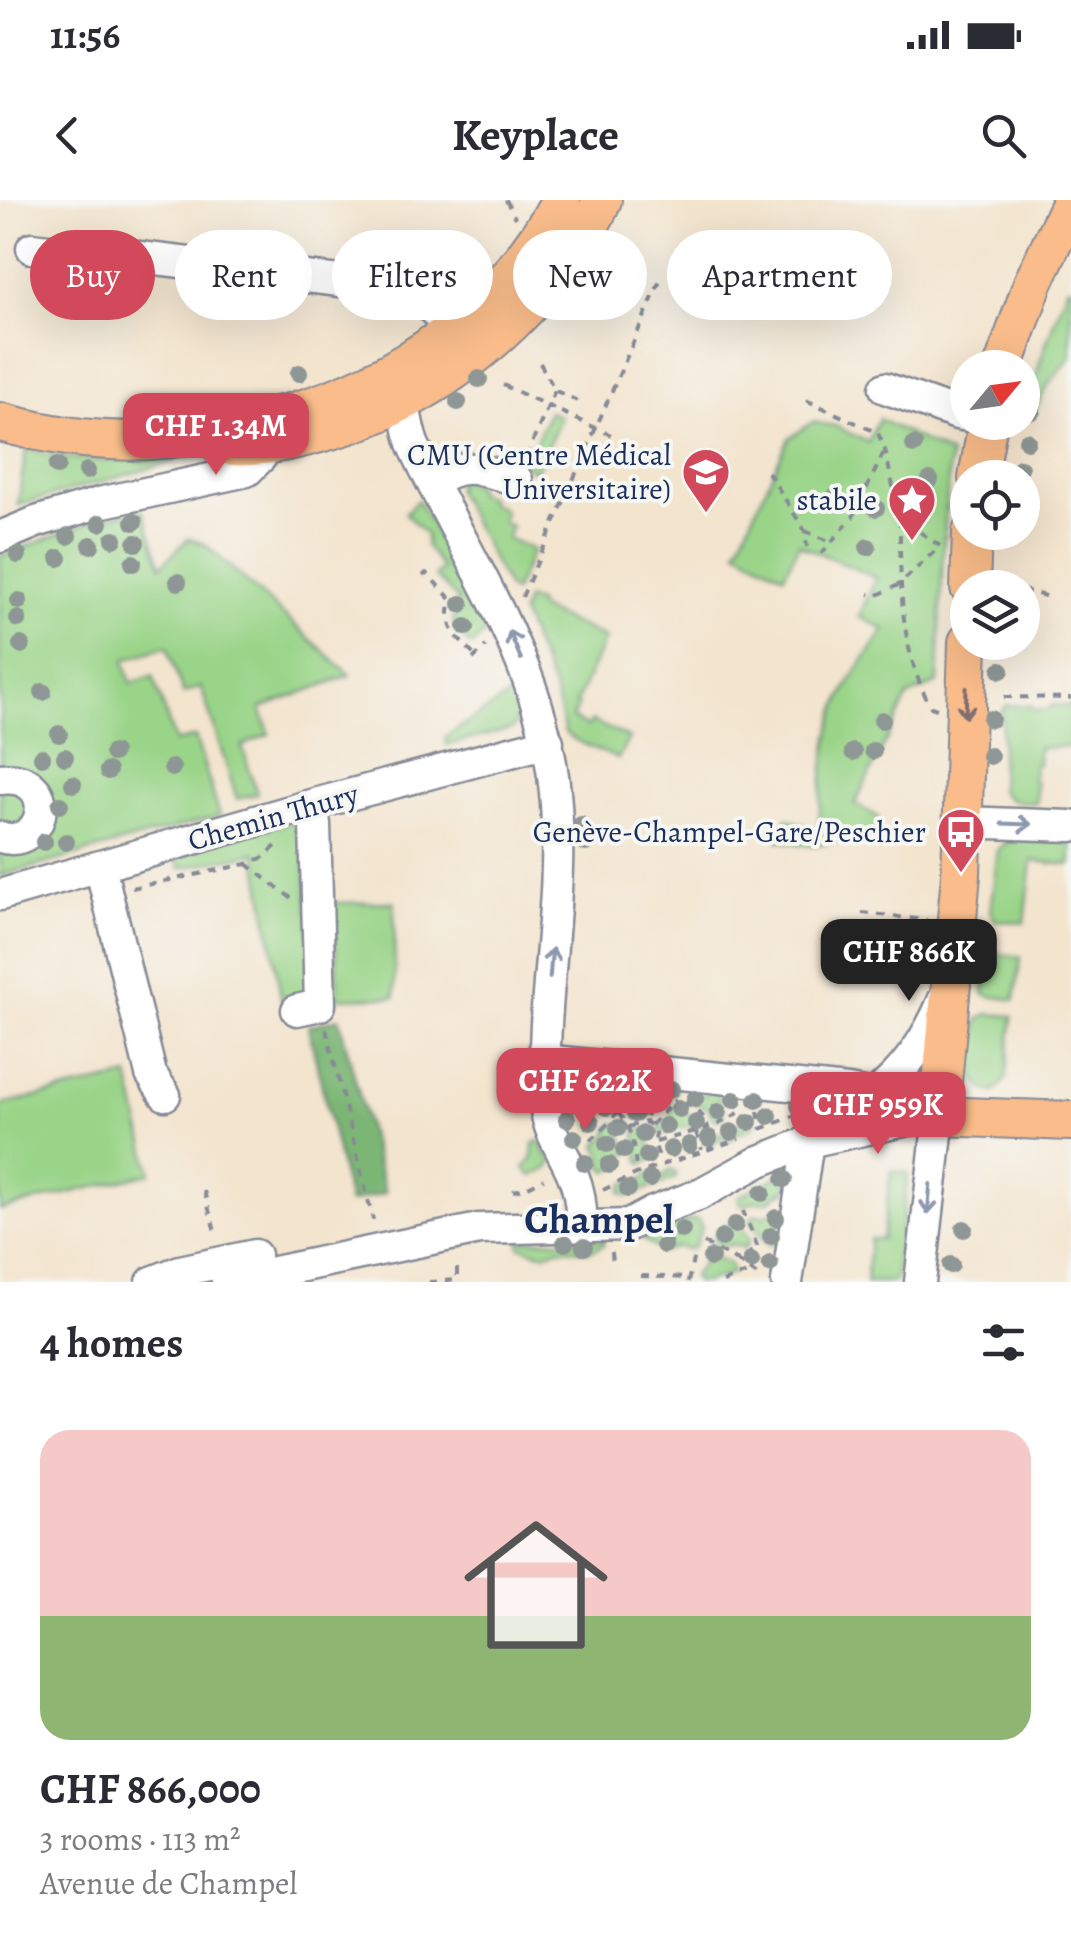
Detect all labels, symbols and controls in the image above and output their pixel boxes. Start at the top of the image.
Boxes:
text: 11:56 [50,9,120,61]
text: Keyplace [452,104,619,166]
icon: back [40,108,95,163]
icon: search [976,108,1031,163]
chip: Buy [30,230,155,320]
chip: Rent [175,230,312,320]
chip: Filters [332,230,493,320]
chip: New [513,230,647,320]
chip: Apartment [667,230,892,320]
north arrow [950,350,1040,440]
map controls [950,350,1040,660]
pin: CHF 1.34M [102,393,330,478]
text: CHF 1.34M [145,403,287,447]
place label: CMU (Centre Médical Universitaire) [407,435,671,509]
school or university icon: CMU (Centre Médical Universitaire) [680,446,732,514]
button: locate [950,460,1040,550]
place icon: stabile [886,474,938,542]
place label: stabile [797,480,877,520]
button: layers [950,570,1040,660]
one-way arrow [505,630,523,661]
one-way arrow [957,687,976,719]
street label: Chemin Thury [183,773,363,860]
bus stop icon: Genève-Champel-Gare/Peschier [935,806,987,874]
place label: Genève-Champel-Gare/Peschier [533,812,926,852]
one-way arrow [1001,815,1033,834]
pin: CHF 866K [806,919,1012,1004]
text: CHF 866K [843,929,975,973]
one-way arrow [541,948,560,980]
pin: CHF 622K [482,1048,688,1133]
text: CHF 622K [518,1058,652,1102]
pin: CHF 959K [775,1072,981,1157]
text: CHF 959K [813,1082,943,1126]
one-way arrow [919,1182,938,1214]
district label: Champel [524,1192,674,1247]
text: 4 homes [40,1314,183,1371]
icon: filters [976,1315,1031,1370]
icon: home [446,1495,626,1675]
text: CHF 866,000 [40,1760,261,1817]
text: 3 rooms · 113 m² [40,1817,241,1861]
text: Avenue de Champel [40,1861,297,1905]

